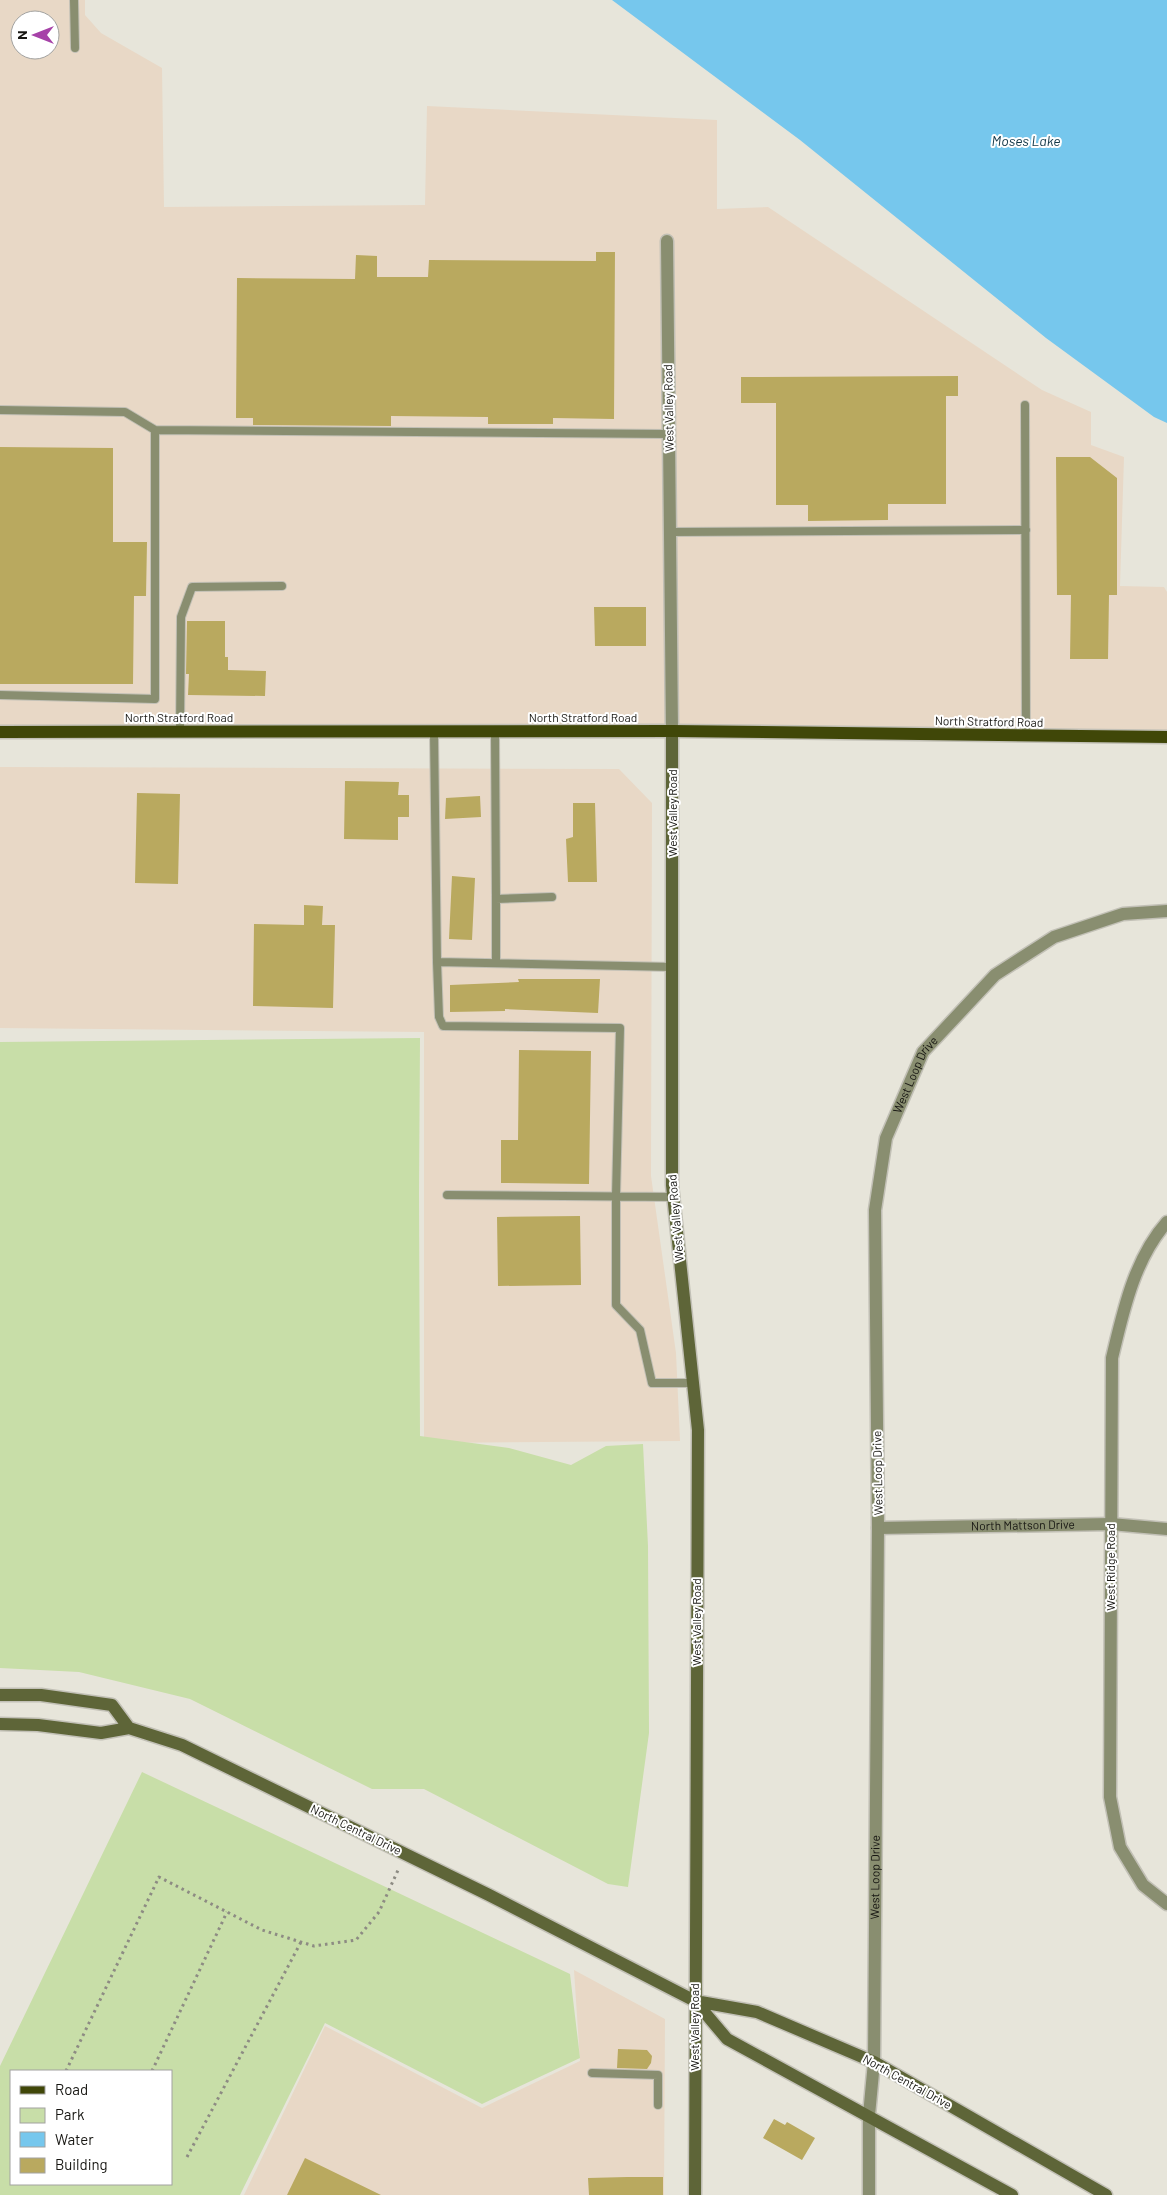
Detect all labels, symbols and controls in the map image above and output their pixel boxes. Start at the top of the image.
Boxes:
north arrow [10,10,60,60]
text: N [13,30,30,40]
water label: Moses Lake [992,132,1060,149]
street label: West Valley Road [660,364,676,452]
street label: North Stratford Road [125,710,233,724]
street label: North Stratford Road [529,710,637,724]
street label: North Stratford Road [935,713,1043,729]
street label: West Valley Road [665,769,679,857]
street label: West Loop Drive [890,1033,940,1115]
street label: West Valley Road [664,1174,686,1262]
street label: West Loop Drive [869,1431,885,1515]
street label: North Mattson Drive [971,1517,1075,1532]
street label: West Ridge Road [1103,1523,1117,1611]
street label: West Valley Road [689,1578,703,1666]
street label: North Central Drive [309,1801,404,1857]
street label: West Loop Drive [867,1835,882,1920]
street label: West Valley Road [687,1983,701,2071]
street label: North Central Drive [861,2051,954,2111]
legend [10,2070,172,2185]
text: Road [55,2080,88,2098]
text: Park [55,2105,85,2123]
text: Water [55,2130,94,2148]
text: Building [55,2155,108,2173]

